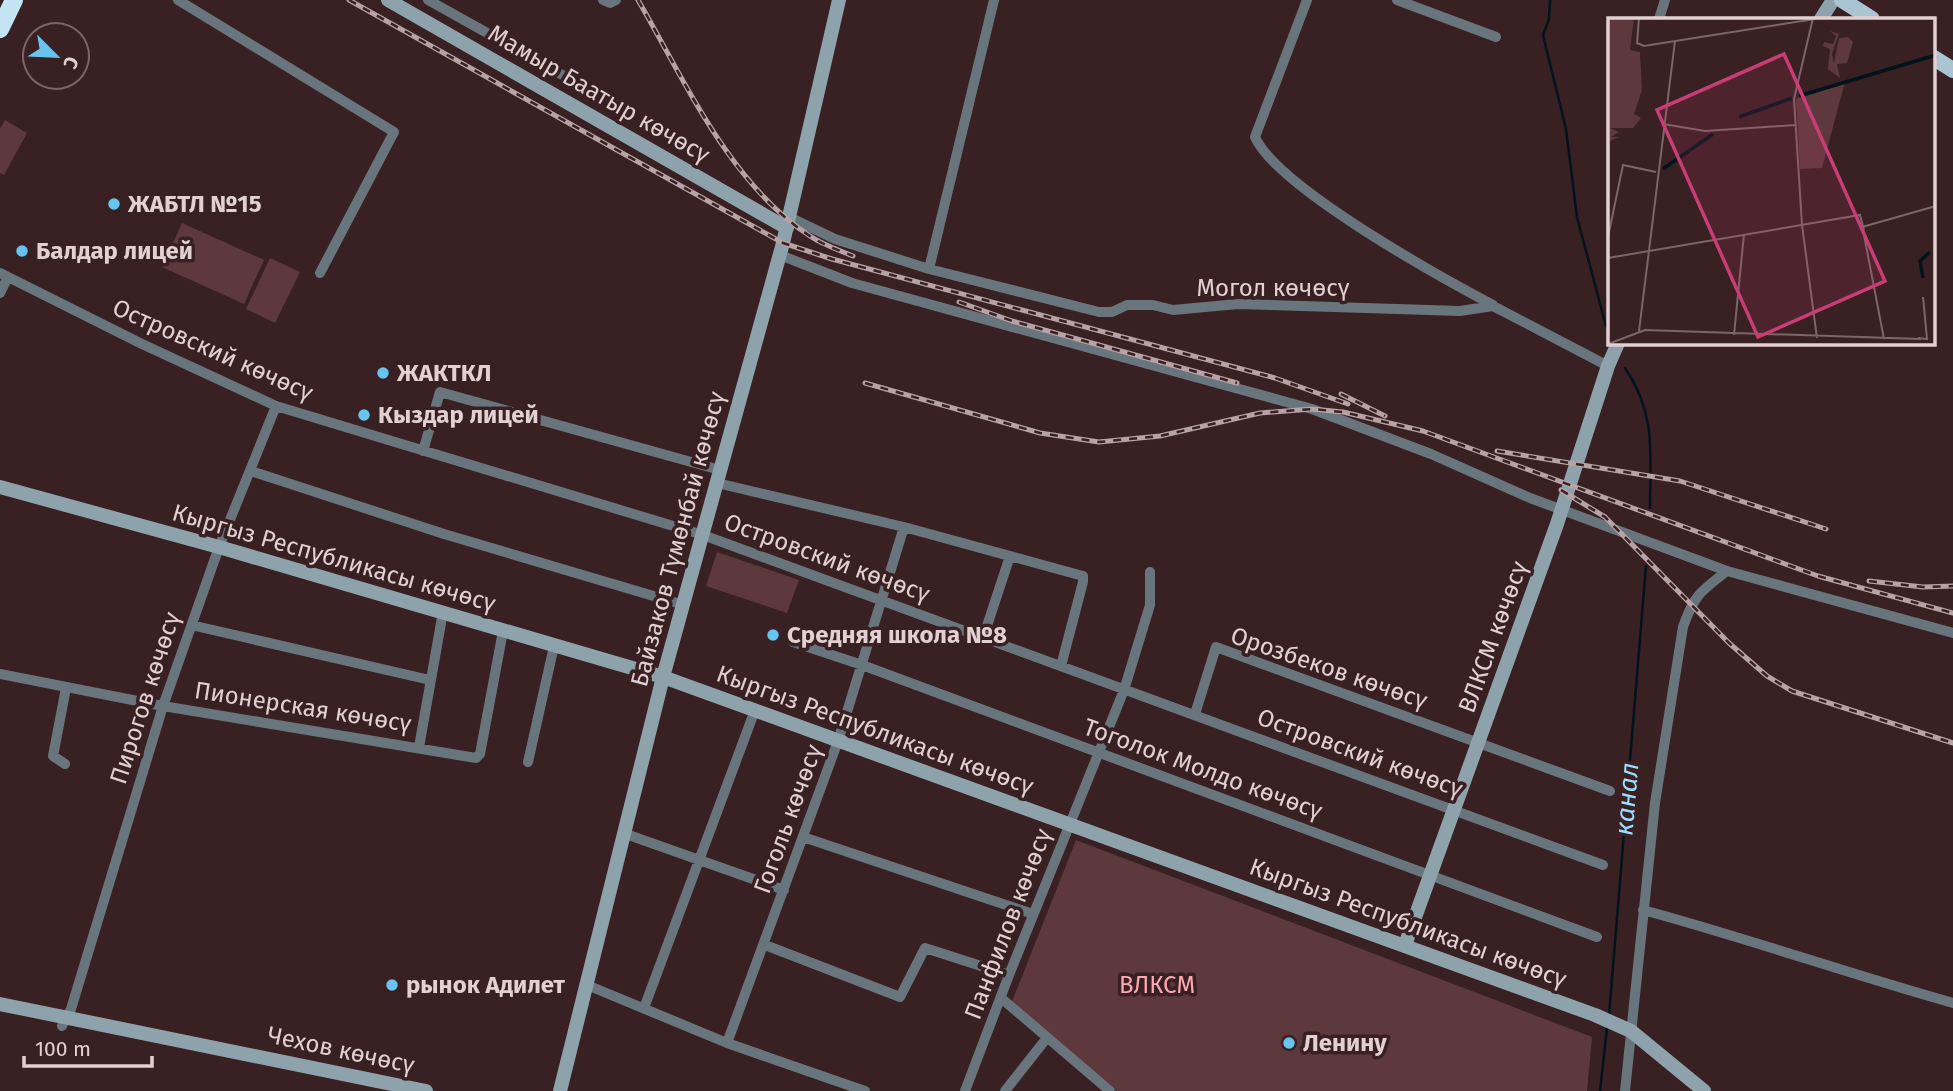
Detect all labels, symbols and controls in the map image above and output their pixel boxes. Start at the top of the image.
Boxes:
inset map [1608,18,1936,345]
street label: Мамыр Баатыр көчөсү [483,19,715,169]
north arrow [21,21,91,91]
text: С [58,53,84,72]
place label: ЖАБТЛ №15 [127,190,262,218]
marker: ЖАБТЛ №15 [106,196,122,212]
place label: Балдар лицей [36,237,193,265]
marker: Балдар лицей [14,243,30,259]
street label: Могол көчөсү [1196,274,1350,302]
street label: Островский көчөсү [108,293,318,407]
place label: ЖАКТКЛ [396,359,491,387]
marker: ЖАКТКЛ [375,365,391,381]
street label: Байзаков Түмөнбай көчөсү [625,388,731,689]
place label: Кыздар лицей [378,401,539,429]
marker: Кыздар лицей [356,407,372,423]
street label: Кыргыз Республикасы көчөсү [169,498,499,618]
street label: Островский көчөсү [720,508,934,608]
street label: ВЛКСМ көчөсү [1453,557,1533,717]
street label: Пирогов көчөсү [104,608,186,788]
place label: Средняя школа №8 [787,621,1007,649]
street label: Орозбеков көчөсү [1227,621,1431,715]
marker: Средняя школа №8 [765,627,781,643]
street label: Кыргыз Республикасы көчөсү [713,660,1038,801]
street label: Пионерская көчөсү [193,676,414,738]
street label: Островский көчөсү [1253,703,1467,803]
street label: Тоголок Молдо көчөсү [1080,713,1326,825]
street label: Гоголь көчөсү [748,740,828,897]
water label: канал [1608,761,1646,837]
street label: Панфилов көчөсү [959,825,1057,1023]
street label: Кыргыз Республикасы көчөсү [1246,853,1571,994]
place label: рынок Адилет [406,971,566,999]
park label: ВЛКСМ [1119,971,1195,999]
marker: рынок Адилет [384,977,400,993]
street label: Чехов көчөсү [265,1021,417,1079]
scale bar [24,1024,152,1068]
place label: Ленину [1303,1029,1387,1057]
marker: Ленину [1281,1035,1297,1051]
text: 100 m [35,1036,91,1062]

